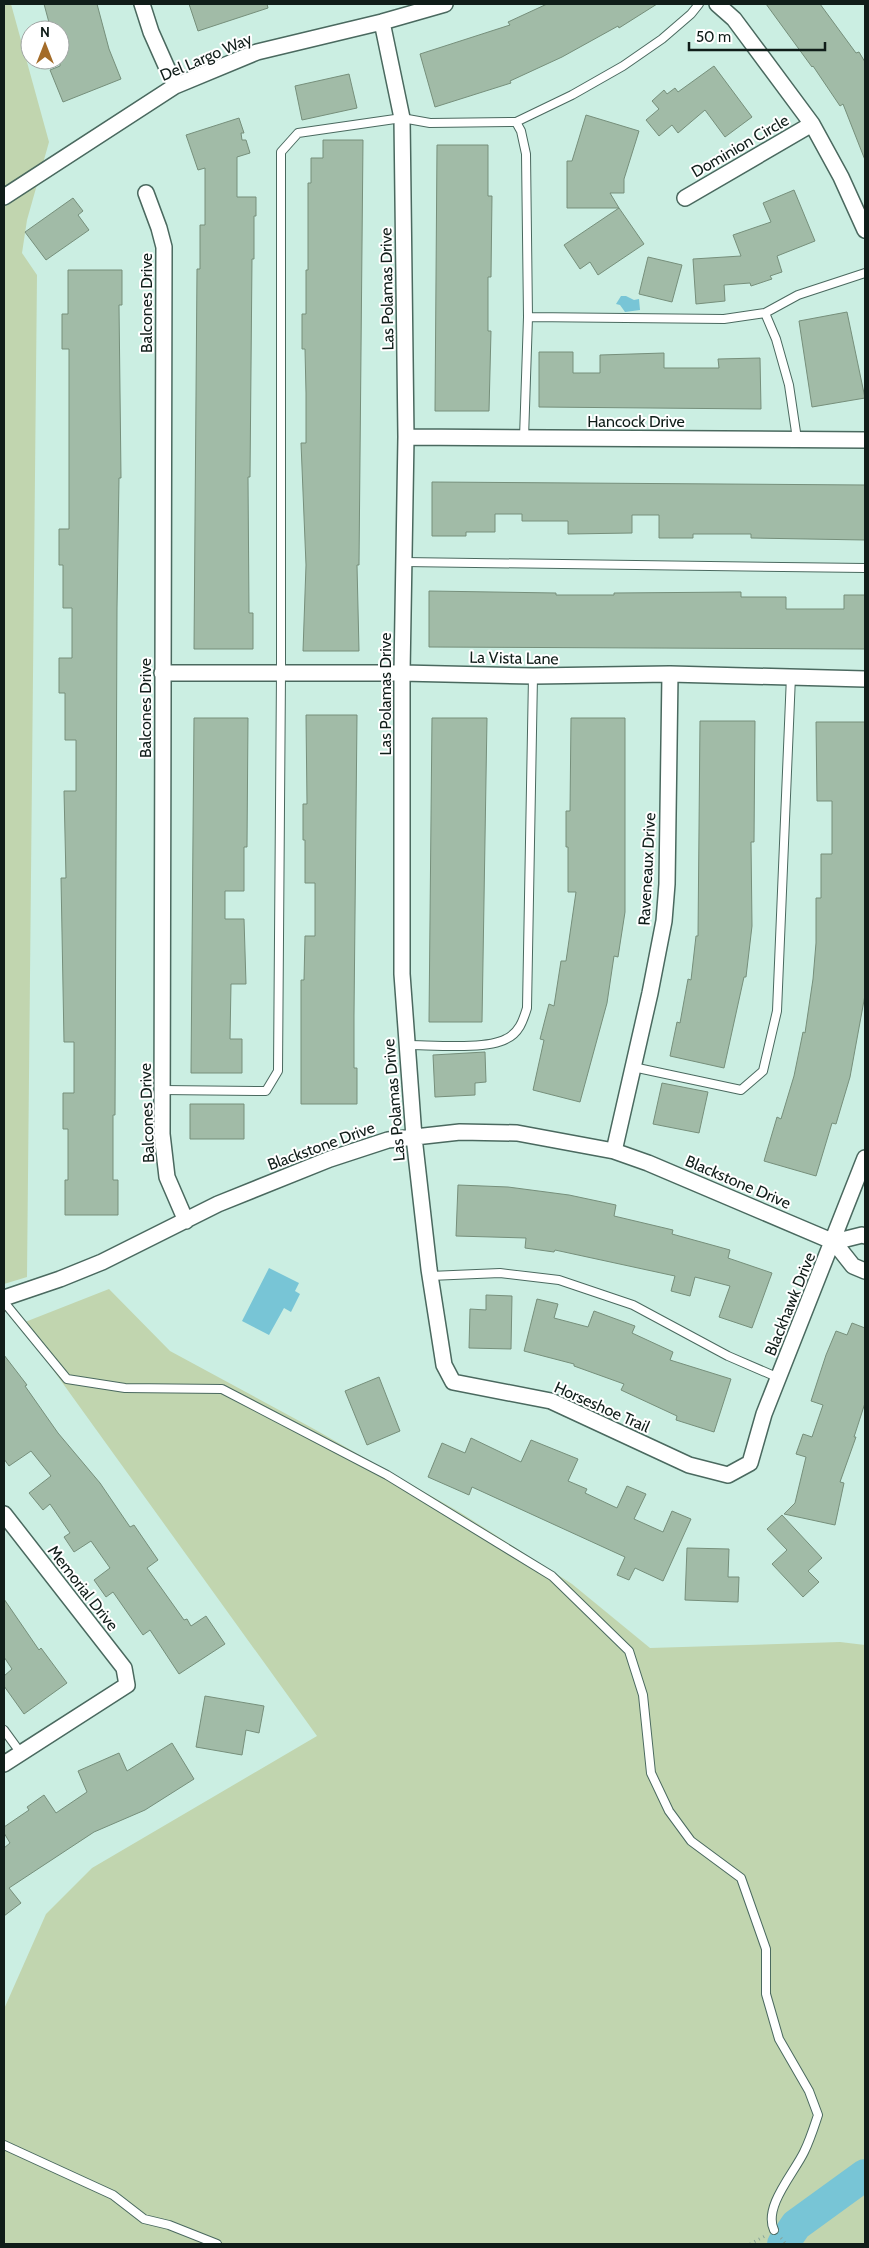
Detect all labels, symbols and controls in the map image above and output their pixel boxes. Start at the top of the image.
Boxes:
north arrow [20,20,70,70]
scale bar [689,20,825,52]
text: N [40,23,50,41]
text: 50 m [696,28,731,46]
street label: Del Largo Way [157,29,255,85]
street label: Dominion Circle [688,110,792,182]
street label: Las Polamas Drive [376,227,398,351]
street label: Balcones Drive [137,253,156,353]
street label: Hancock Drive [587,412,685,431]
street label: Las Polamas Drive [376,633,395,755]
street label: La Vista Lane [469,648,559,668]
street label: Balcones Drive [136,658,155,758]
street label: Raveneaux Drive [635,812,659,926]
street label: Las Polamas Drive [379,1038,409,1162]
street label: Balcones Drive [136,1063,158,1163]
street label: Blackstone Drive [265,1118,377,1174]
street label: Blackstone Drive [682,1151,794,1213]
street label: Blackhawk Drive [761,1250,819,1358]
street label: Horseshoe Trail [551,1377,653,1437]
street label: Memorial Drive [44,1541,122,1635]

